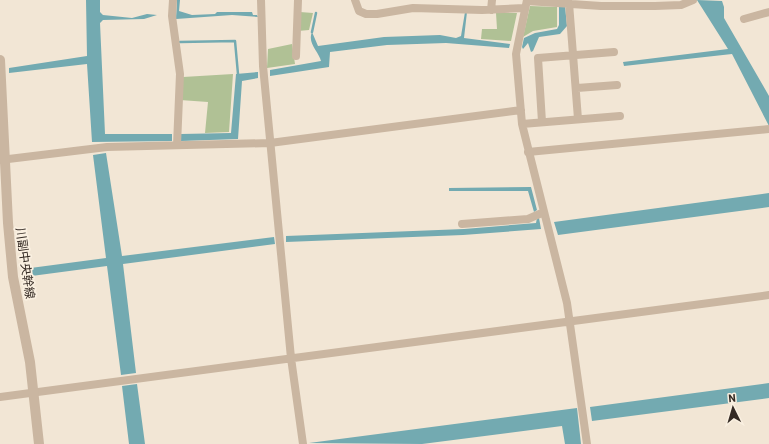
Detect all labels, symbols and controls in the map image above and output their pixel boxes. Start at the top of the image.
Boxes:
street label: 川副中央幹線 [14,226,38,300]
north arrow [713,388,753,428]
text: N [728,391,736,404]

